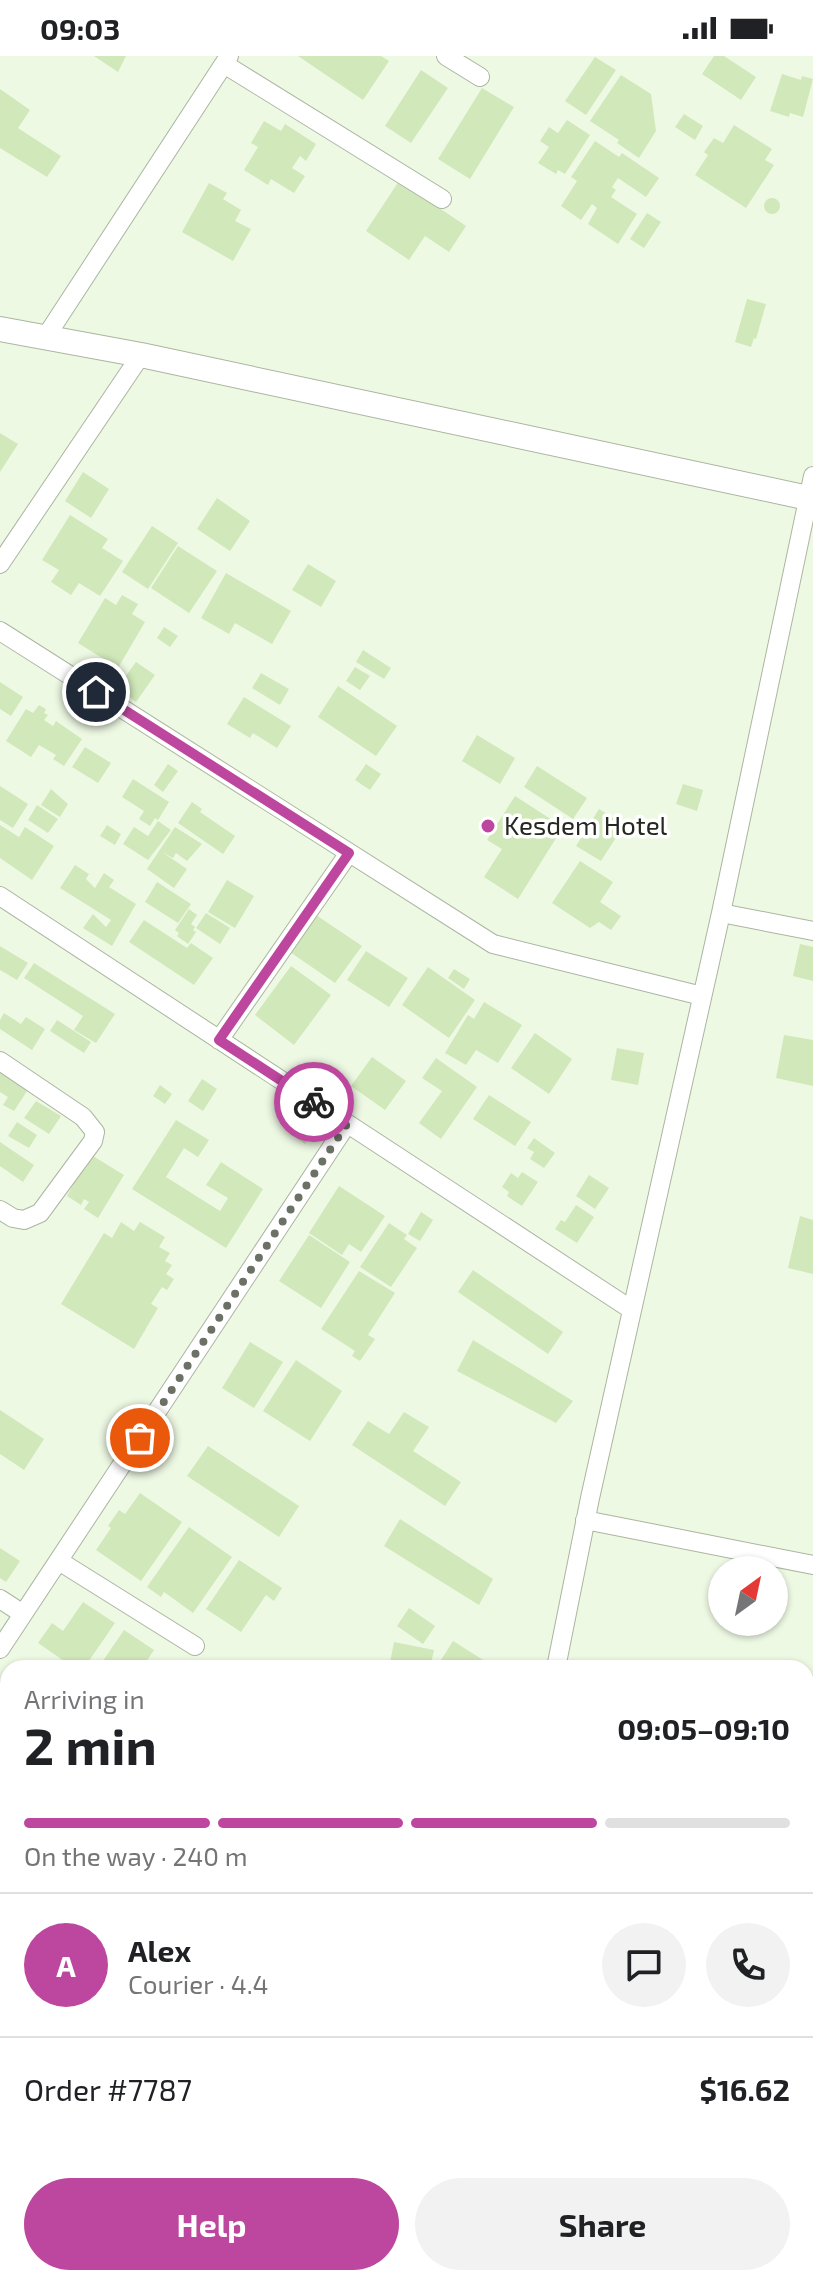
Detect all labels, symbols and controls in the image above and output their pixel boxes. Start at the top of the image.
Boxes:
text: 09:03 [40,10,120,46]
pin [62,658,130,726]
icon: home [74,670,118,714]
place label: Kesdem Hotel [504,809,668,840]
marker: Kesdem Hotel [479,817,497,835]
courier [274,1062,354,1142]
icon: bike [292,1080,336,1124]
pin [106,1404,174,1472]
icon: bag [118,1416,162,1460]
north arrow [708,1556,788,1636]
map controls [708,1556,788,1636]
text: Arriving in [24,1683,145,1714]
text: 09:05–09:10 [617,1710,790,1746]
text: 2 min [24,1713,157,1775]
text: On the way · 240 m [24,1840,247,1871]
button: chat [602,1923,686,2007]
button: phone [706,1923,790,2007]
text: Alex [128,1932,191,1968]
text: A [56,1947,76,1983]
text: Courier · 4.4 [128,1968,269,1999]
text: Order #7787 [24,2071,192,2107]
text: $16.62 [699,2071,790,2107]
button: Help [24,2178,399,2270]
button: Share [415,2178,790,2270]

